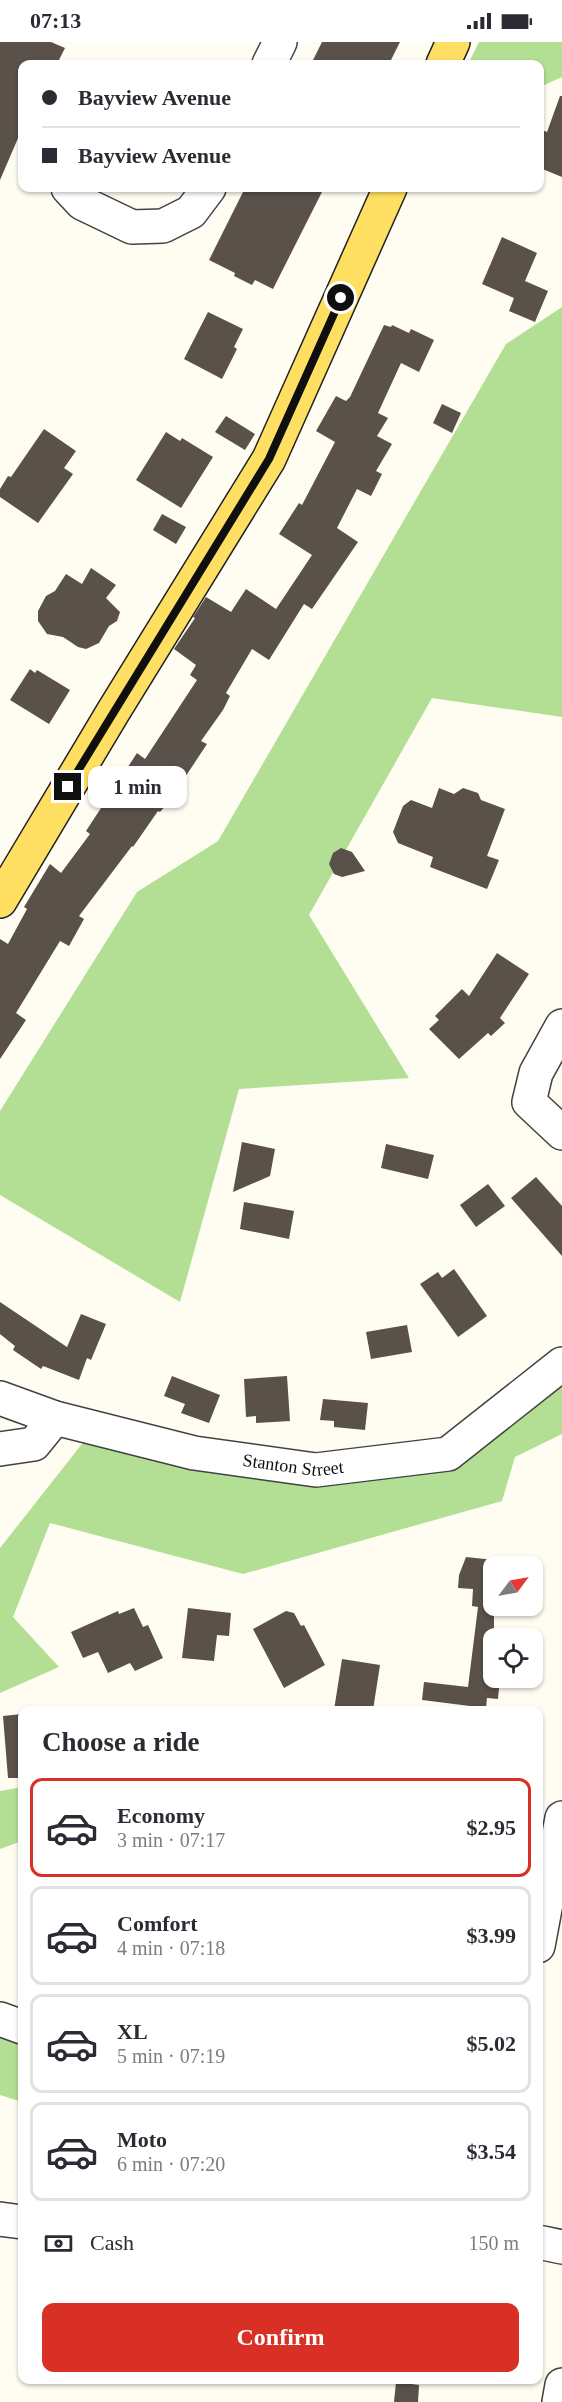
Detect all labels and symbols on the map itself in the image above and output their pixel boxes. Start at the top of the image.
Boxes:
route start [327,284,354,311]
callout: 1 min [89,766,188,808]
route end [54,773,81,800]
street label: Stanton Street [241,1450,345,1480]
north arrow [483,1556,543,1616]

